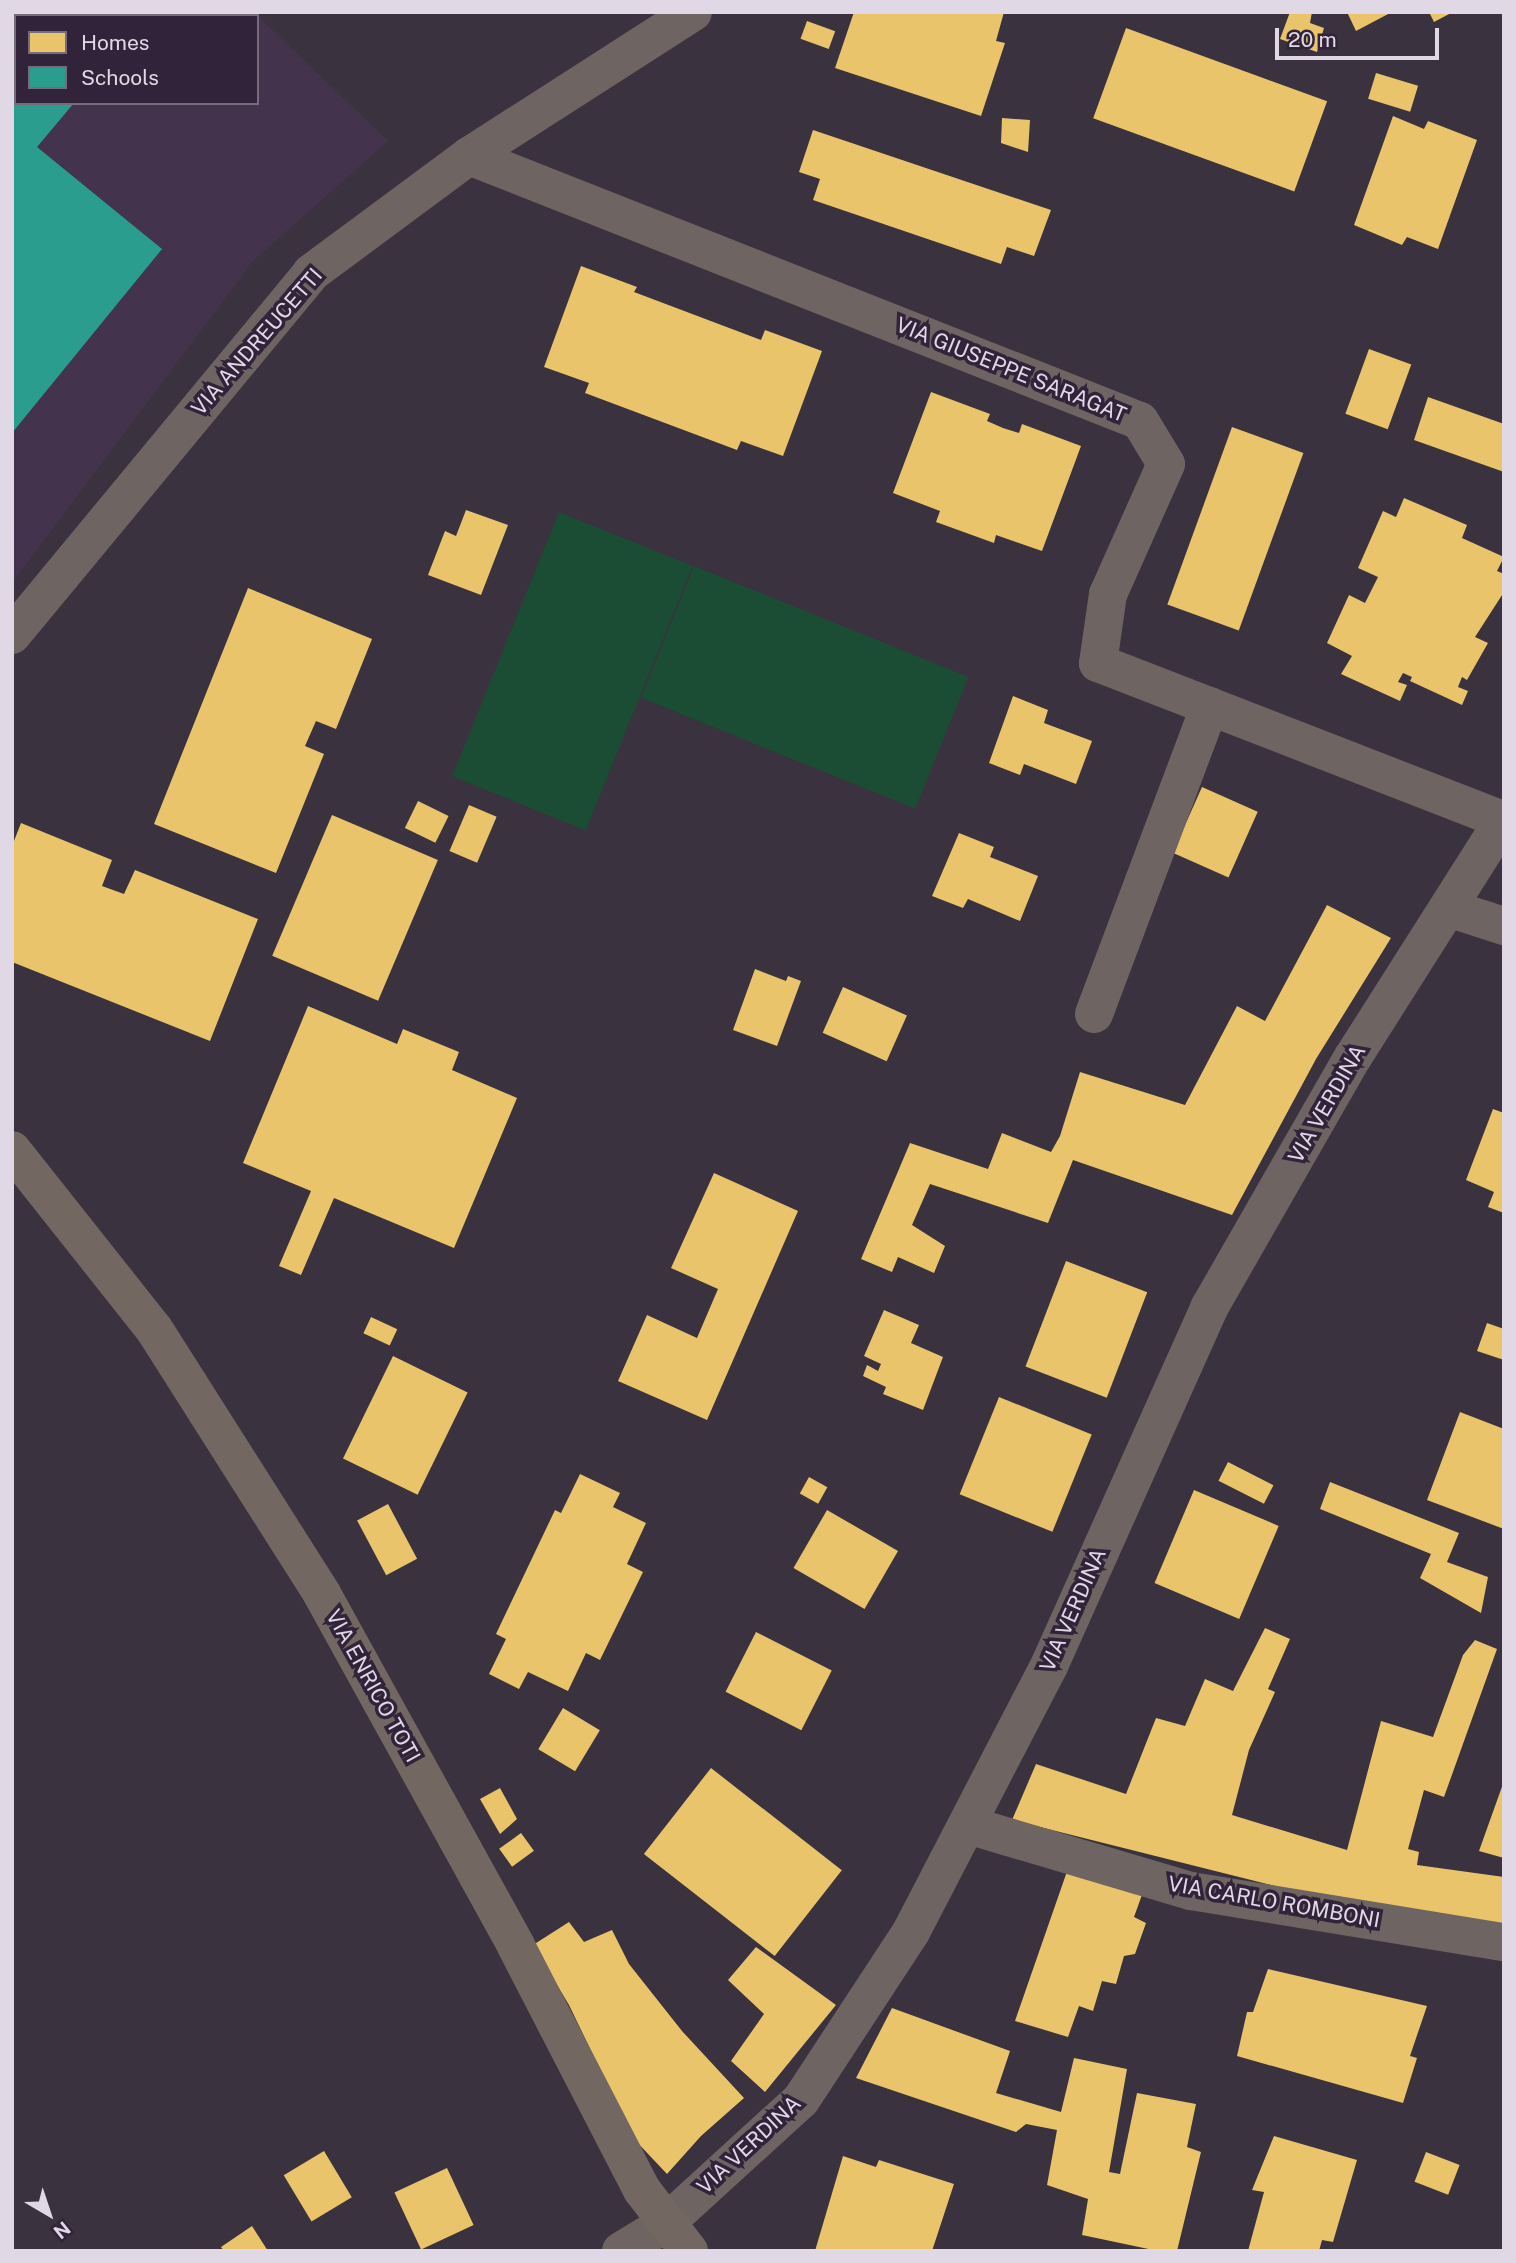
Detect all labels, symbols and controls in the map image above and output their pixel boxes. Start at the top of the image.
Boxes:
legend [14,14,259,105]
scale bar [1278,14,1442,58]
text: 20 m [1288,27,1337,52]
text: Homes [81,30,149,55]
text: Schools [81,65,159,90]
street label: VIA ANDREUCETTI [186,263,328,421]
street label: VIA GIUSEPPE SARAGAT [892,312,1130,428]
street label: VIA VERDINA [1283,1040,1371,1168]
street label: VIA VERDINA [1034,1544,1112,1676]
street label: VIA ENRICO TOTI [321,1605,425,1767]
street label: VIA CARLO ROMBONI [1166,1871,1382,1933]
street label: VIA VERDINA [692,2090,806,2200]
north arrow [14,2179,84,2249]
text: N [50,2217,75,2244]

